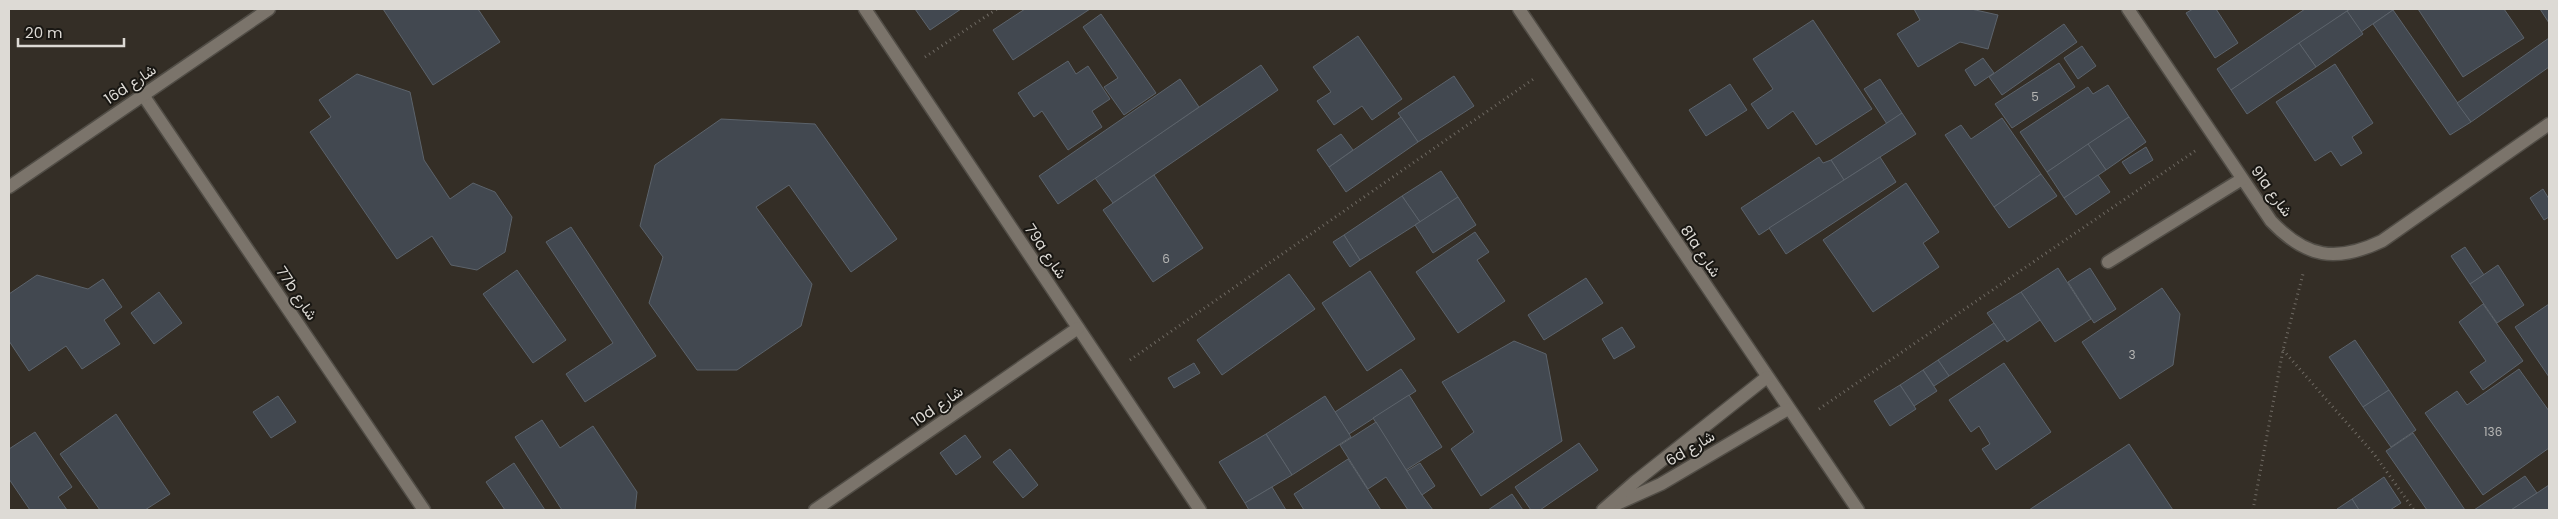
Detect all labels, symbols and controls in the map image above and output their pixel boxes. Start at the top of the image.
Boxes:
scale bar [18,15,124,47]
text: 20 m [25,22,63,43]
street label: 16d شارع [100,59,161,110]
house number: 5 [2031,88,2039,105]
street label: 91a شارع [2245,161,2298,222]
street label: 79a شارع [1019,219,1072,283]
street label: 81a شارع [1675,221,1726,282]
house number: 6 [1162,250,1170,267]
street label: 77b شارع [270,262,323,325]
house number: 3 [2128,346,2136,363]
street label: 10d شارع [907,381,968,432]
house number: 136 [2484,423,2502,440]
street label: 6d شارع [1662,425,1719,472]

